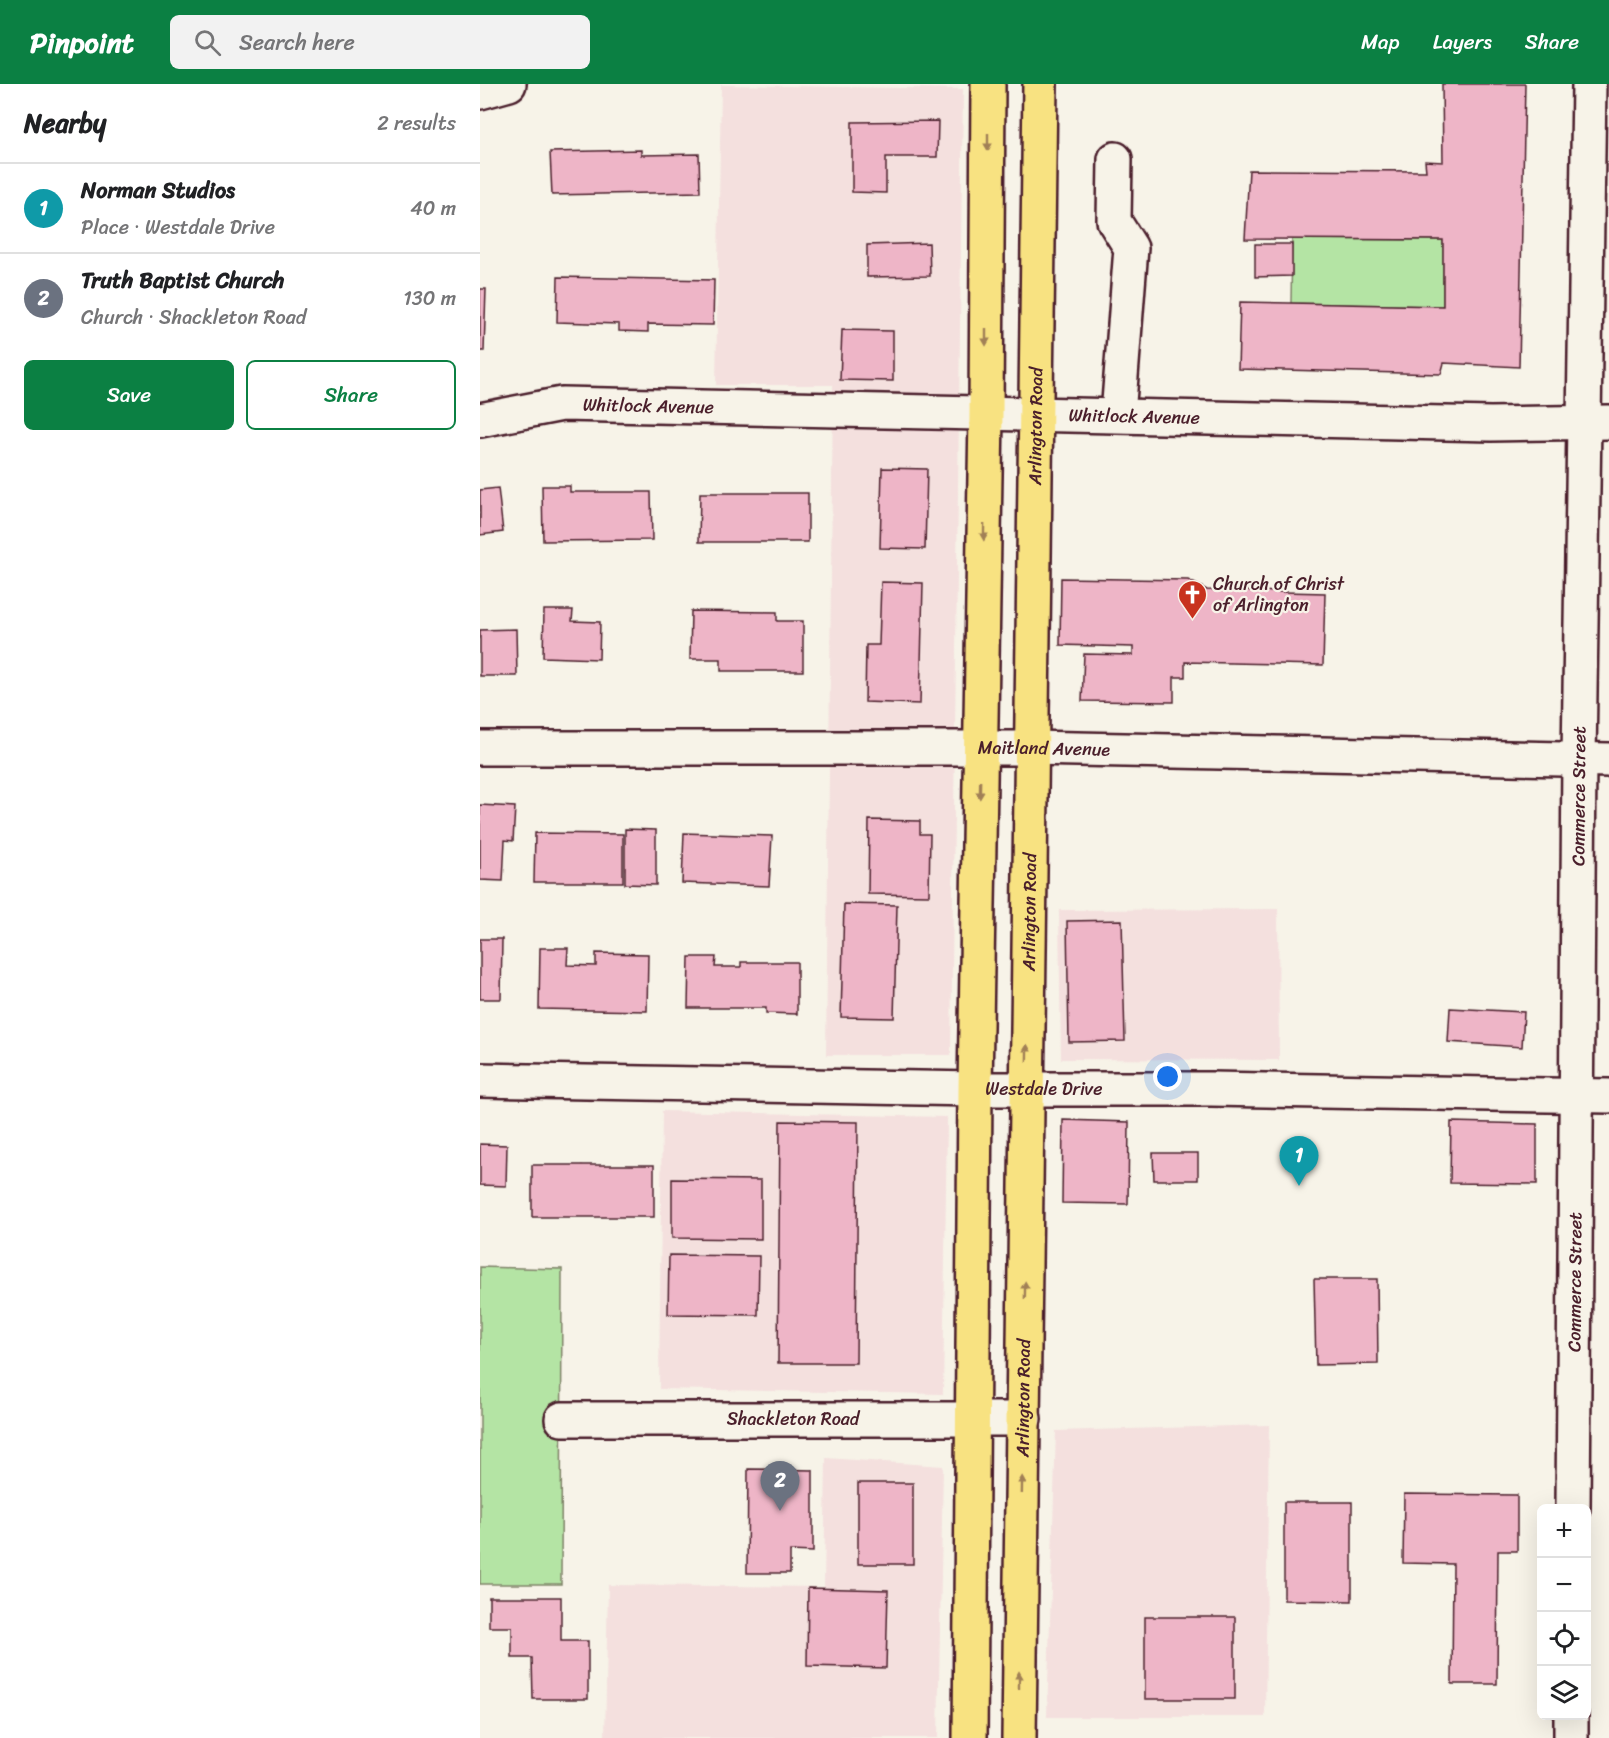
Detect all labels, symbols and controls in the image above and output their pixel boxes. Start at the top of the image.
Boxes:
search box [170,15,590,69]
text: Pinpoint [30,18,134,67]
text: Search here [239,23,355,62]
text: Map [1361,23,1400,61]
text: Layers [1433,23,1492,61]
text: Share [1525,23,1579,61]
icon: search [191,26,224,59]
text: Nearby [24,100,106,146]
text: 2 results [377,106,456,141]
one-way arrow [983,133,993,152]
text: Norman Studios [81,171,235,210]
text: 1 [39,191,48,226]
text: 40 m [410,191,456,226]
text: Place · Westdale Drive [81,210,275,245]
text: Truth Baptist Church [81,261,284,300]
text: 2 [38,281,49,316]
text: 130 m [403,281,456,316]
text: Church · Shackleton Road [81,300,306,335]
one-way arrow [981,328,991,347]
button: Save [24,360,234,430]
button: Share [246,360,456,430]
street label: Arlington Road [1019,365,1052,486]
street label: Whitlock Avenue [583,388,714,423]
street label: Whitlock Avenue [1068,399,1200,434]
one-way arrow [979,523,989,542]
place label: Church of Christ of Arlington [1213,568,1345,621]
church icon: Church of Christ of Arlington [1176,578,1208,620]
street label: Commerce Street [1562,726,1595,866]
street label: Maitland Avenue [978,732,1111,766]
one-way arrow [975,781,985,800]
street label: Arlington Road [1013,851,1046,972]
one-way arrow [1023,1043,1032,1062]
your location [1153,1062,1182,1091]
street label: Westdale Drive [985,1073,1102,1105]
pin: 1 [1280,1136,1318,1186]
street label: Commerce Street [1558,1212,1591,1352]
one-way arrow [1020,1280,1030,1299]
street label: Arlington Road [1007,1337,1040,1458]
street label: Shackleton Road [727,1403,861,1435]
pin: 2 [760,1462,800,1511]
one-way arrow [1017,1475,1027,1494]
map controls [1537,1504,1591,1720]
button: + [1537,1504,1591,1558]
button: − [1537,1558,1591,1612]
button: locate [1537,1612,1591,1666]
button: layers [1537,1666,1591,1720]
one-way arrow [1014,1670,1024,1689]

